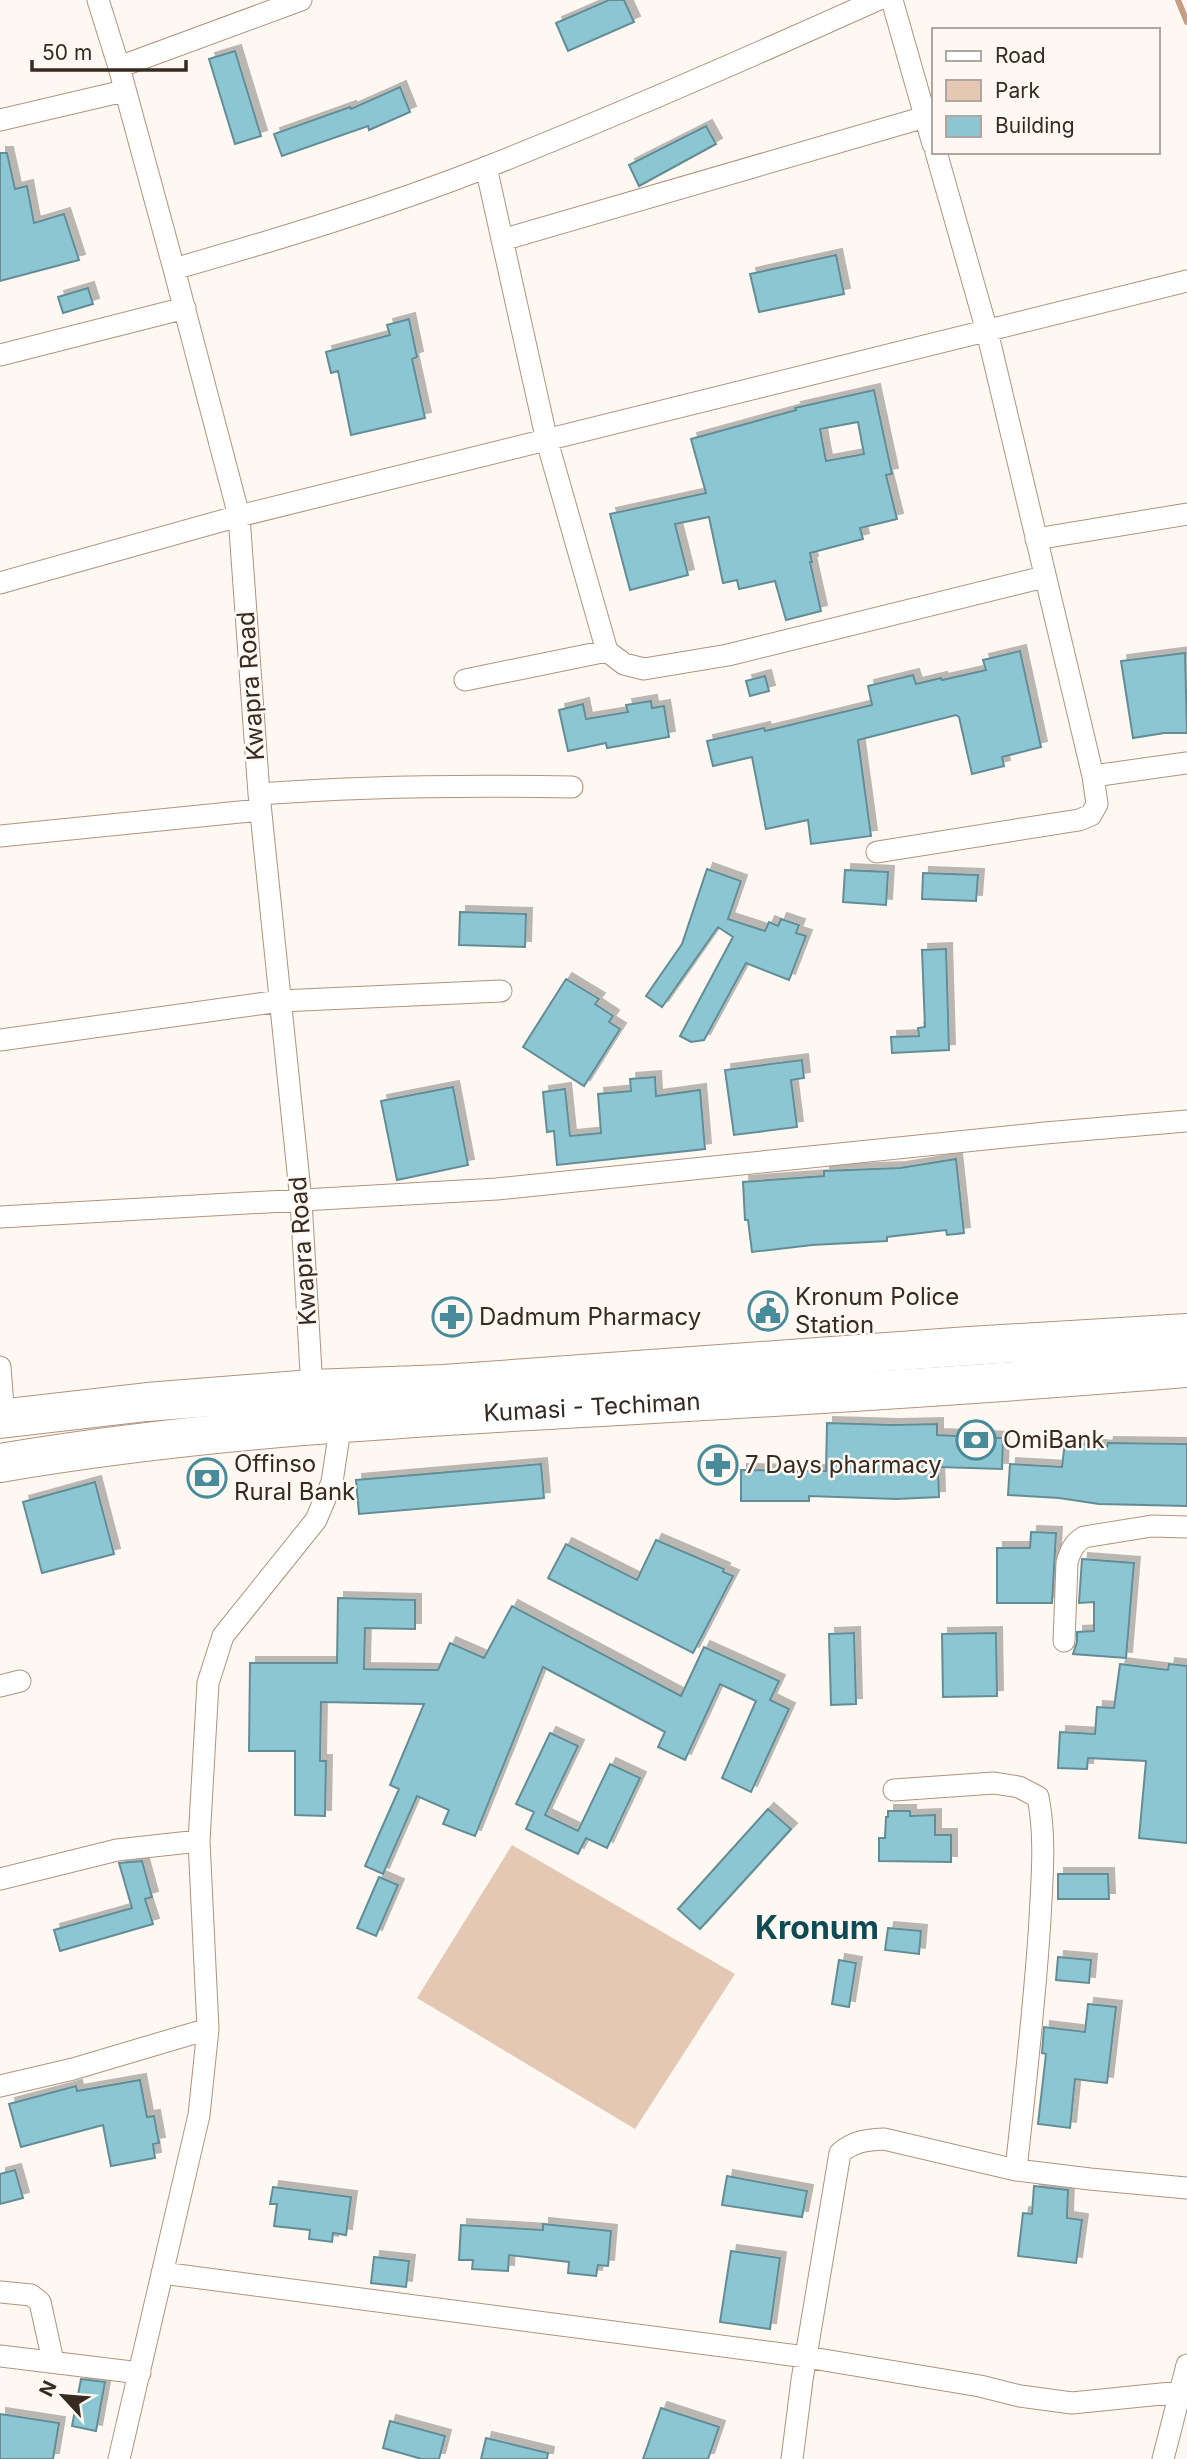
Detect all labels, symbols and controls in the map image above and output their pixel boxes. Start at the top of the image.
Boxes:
scale bar [32,28,186,72]
legend [932,28,1159,154]
text: 50 m [42,40,92,65]
text: Road [995,43,1046,68]
text: Park [995,78,1040,103]
text: Building [995,113,1075,138]
street label: Kwapra Road [231,610,270,762]
street label: Kwapra Road [283,1175,322,1327]
place label: Kronum Police Station [795,1282,959,1339]
public building icon: Kronum Police Station [747,1290,789,1332]
pharmacy icon: Dadmum Pharmacy [431,1296,473,1338]
place label: Dadmum Pharmacy [479,1302,701,1331]
street label: Kumasi - Techiman [483,1386,701,1428]
bank icon: OmiBank [955,1419,997,1461]
place label: OmiBank [1003,1425,1105,1454]
pharmacy icon: 7 Days pharmacy [697,1444,739,1486]
place label: Offinso Rural Bank [234,1449,355,1506]
place label: 7 Days pharmacy [745,1450,942,1479]
bank icon: Offinso Rural Bank [186,1457,228,1499]
district label: Kronum [755,1908,879,1947]
north arrow [28,2361,98,2431]
text: N [35,2377,62,2400]

